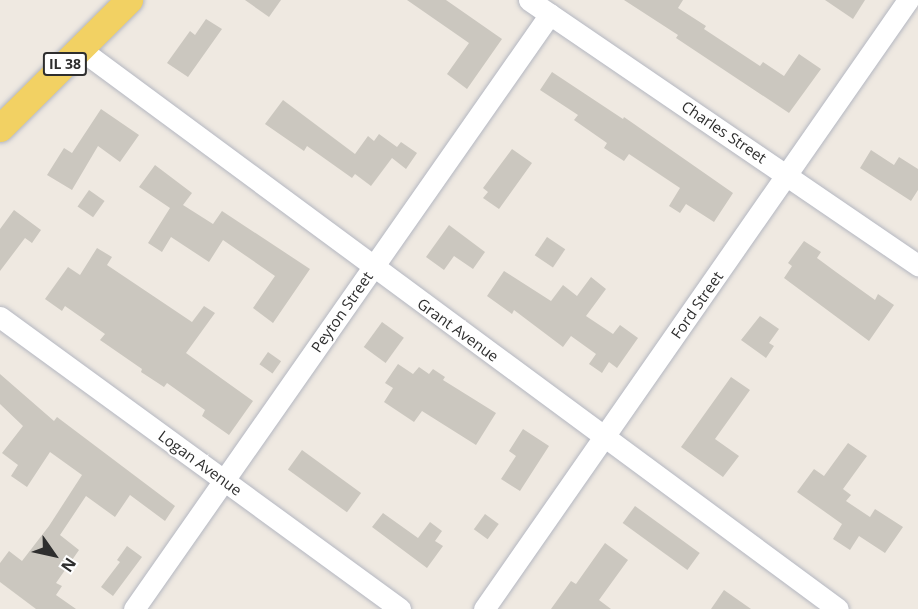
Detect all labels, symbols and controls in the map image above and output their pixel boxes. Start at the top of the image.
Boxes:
road number: IL 38 [42,53,88,75]
street label: Charles Street [678,97,770,167]
street label: Peyton Street [308,268,376,356]
street label: Ford Street [667,268,727,342]
street label: Grant Avenue [414,294,502,366]
street label: Logan Avenue [155,427,245,499]
north arrow [24,525,84,585]
text: N [56,554,82,577]

